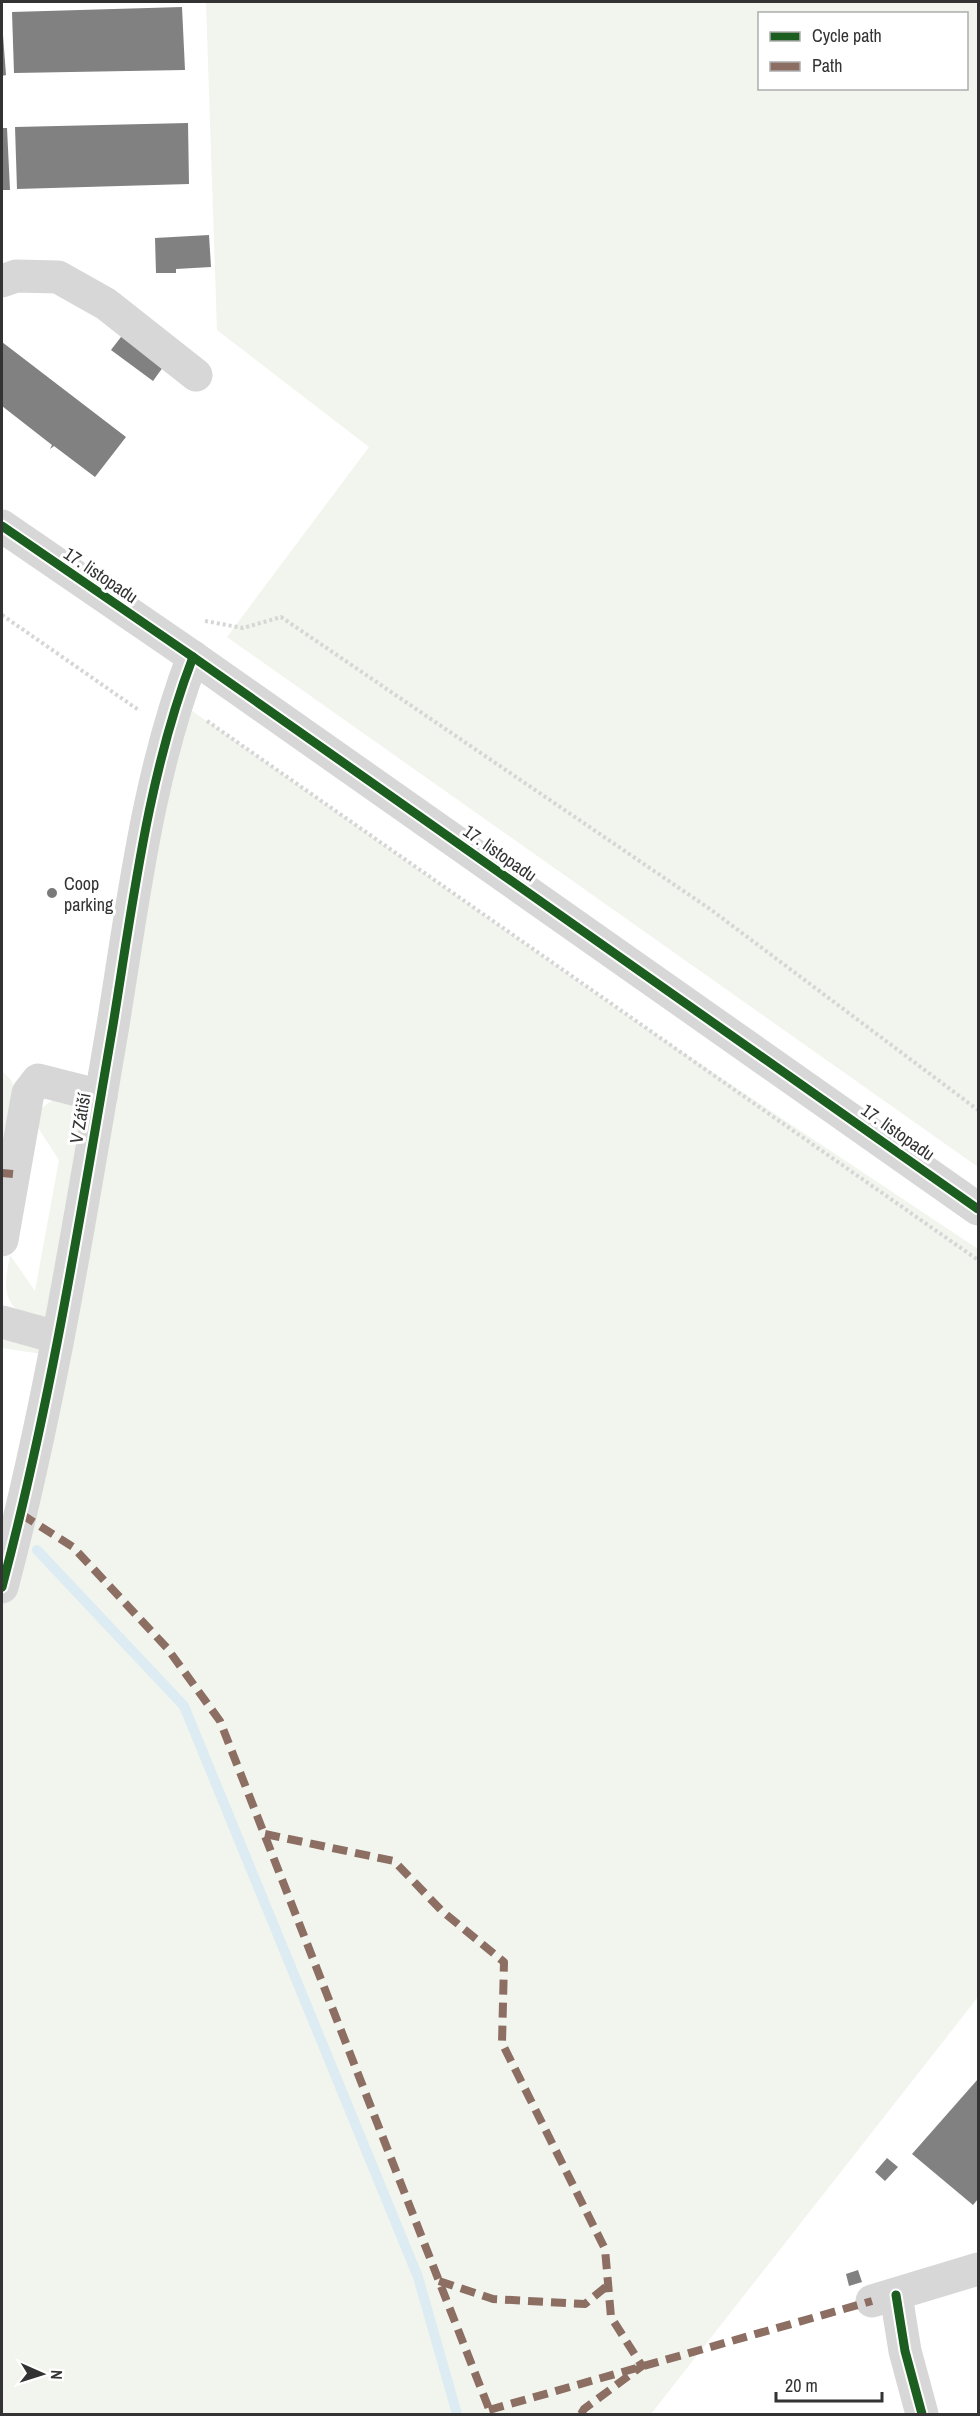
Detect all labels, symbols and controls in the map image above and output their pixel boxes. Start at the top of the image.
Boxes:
legend [758,12,968,90]
text: Cycle path [812,23,882,48]
text: Path [812,53,842,78]
street label: 17. listopadu [59,541,143,609]
street label: 17. listopadu [458,819,542,887]
place label: Coop parking [64,871,114,917]
marker: Coop parking [45,886,59,900]
street label: V Zátiší [63,1090,97,1145]
street label: 17. listopadu [856,1098,940,1166]
north arrow [12,2344,72,2404]
scale bar [776,2365,882,2403]
text: N [46,2369,68,2380]
text: 20 m [785,2373,818,2398]

